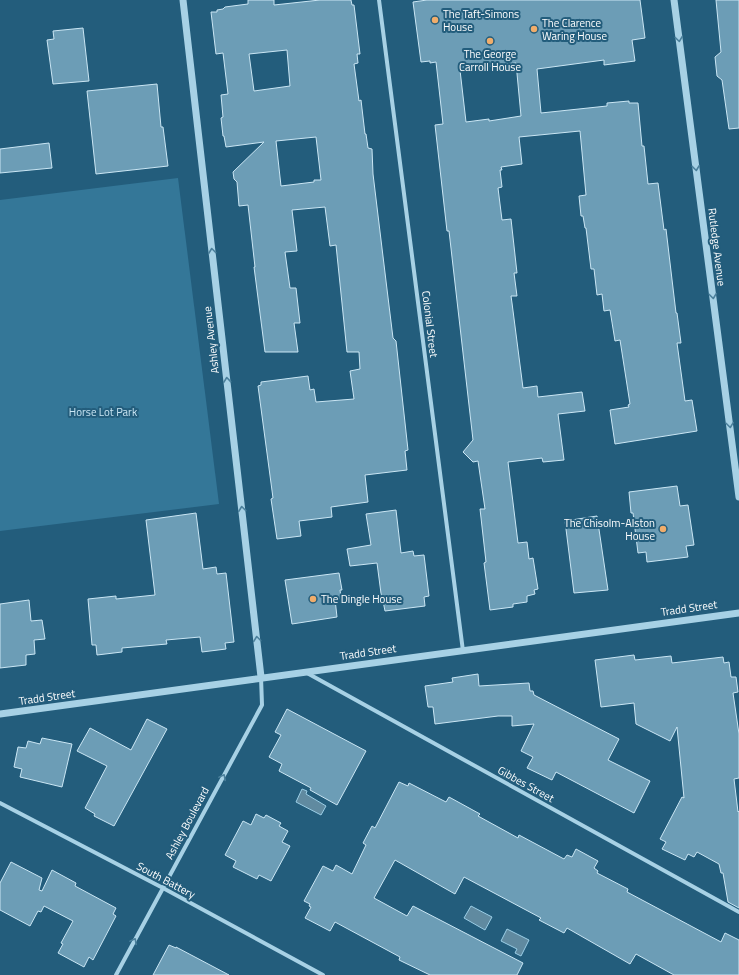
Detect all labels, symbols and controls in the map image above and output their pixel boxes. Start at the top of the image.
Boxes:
place label: The Taft-Simons House [443,6,519,35]
marker: The Taft-Simons House [430,15,440,25]
place label: The Clarence Waring House [542,15,607,44]
marker: The Clarence Waring House [529,24,539,34]
marker: The George Carroll House [485,36,495,46]
one-way arrow [674,36,683,42]
place label: The George Carroll House [459,46,521,75]
one-way arrow [691,164,700,171]
street label: Rutledge Avenue [704,207,730,287]
one-way arrow [207,248,216,254]
street label: Colonial Street [418,290,442,358]
one-way arrow [708,293,717,299]
street label: Ashley Avenue [199,305,223,375]
one-way arrow [223,377,232,383]
park label: Horse Lot Park [69,404,138,420]
one-way arrow [725,422,734,428]
one-way arrow [238,506,247,512]
place label: The Chisolm-Alston House [564,515,655,544]
marker: The Chisolm-Alston House [658,524,668,534]
place label: The Dingle House [321,591,402,607]
marker: The Dingle House [308,594,318,604]
street label: Tradd Street [660,596,718,620]
one-way arrow [253,636,262,642]
street label: Tradd Street [339,640,397,664]
street label: Tradd Street [18,685,76,709]
street label: Gibbes Street [495,762,557,806]
one-way arrow [218,774,225,781]
street label: Ashley Boulevard [161,784,213,862]
street label: South Battery [134,858,199,903]
one-way arrow [129,937,137,945]

